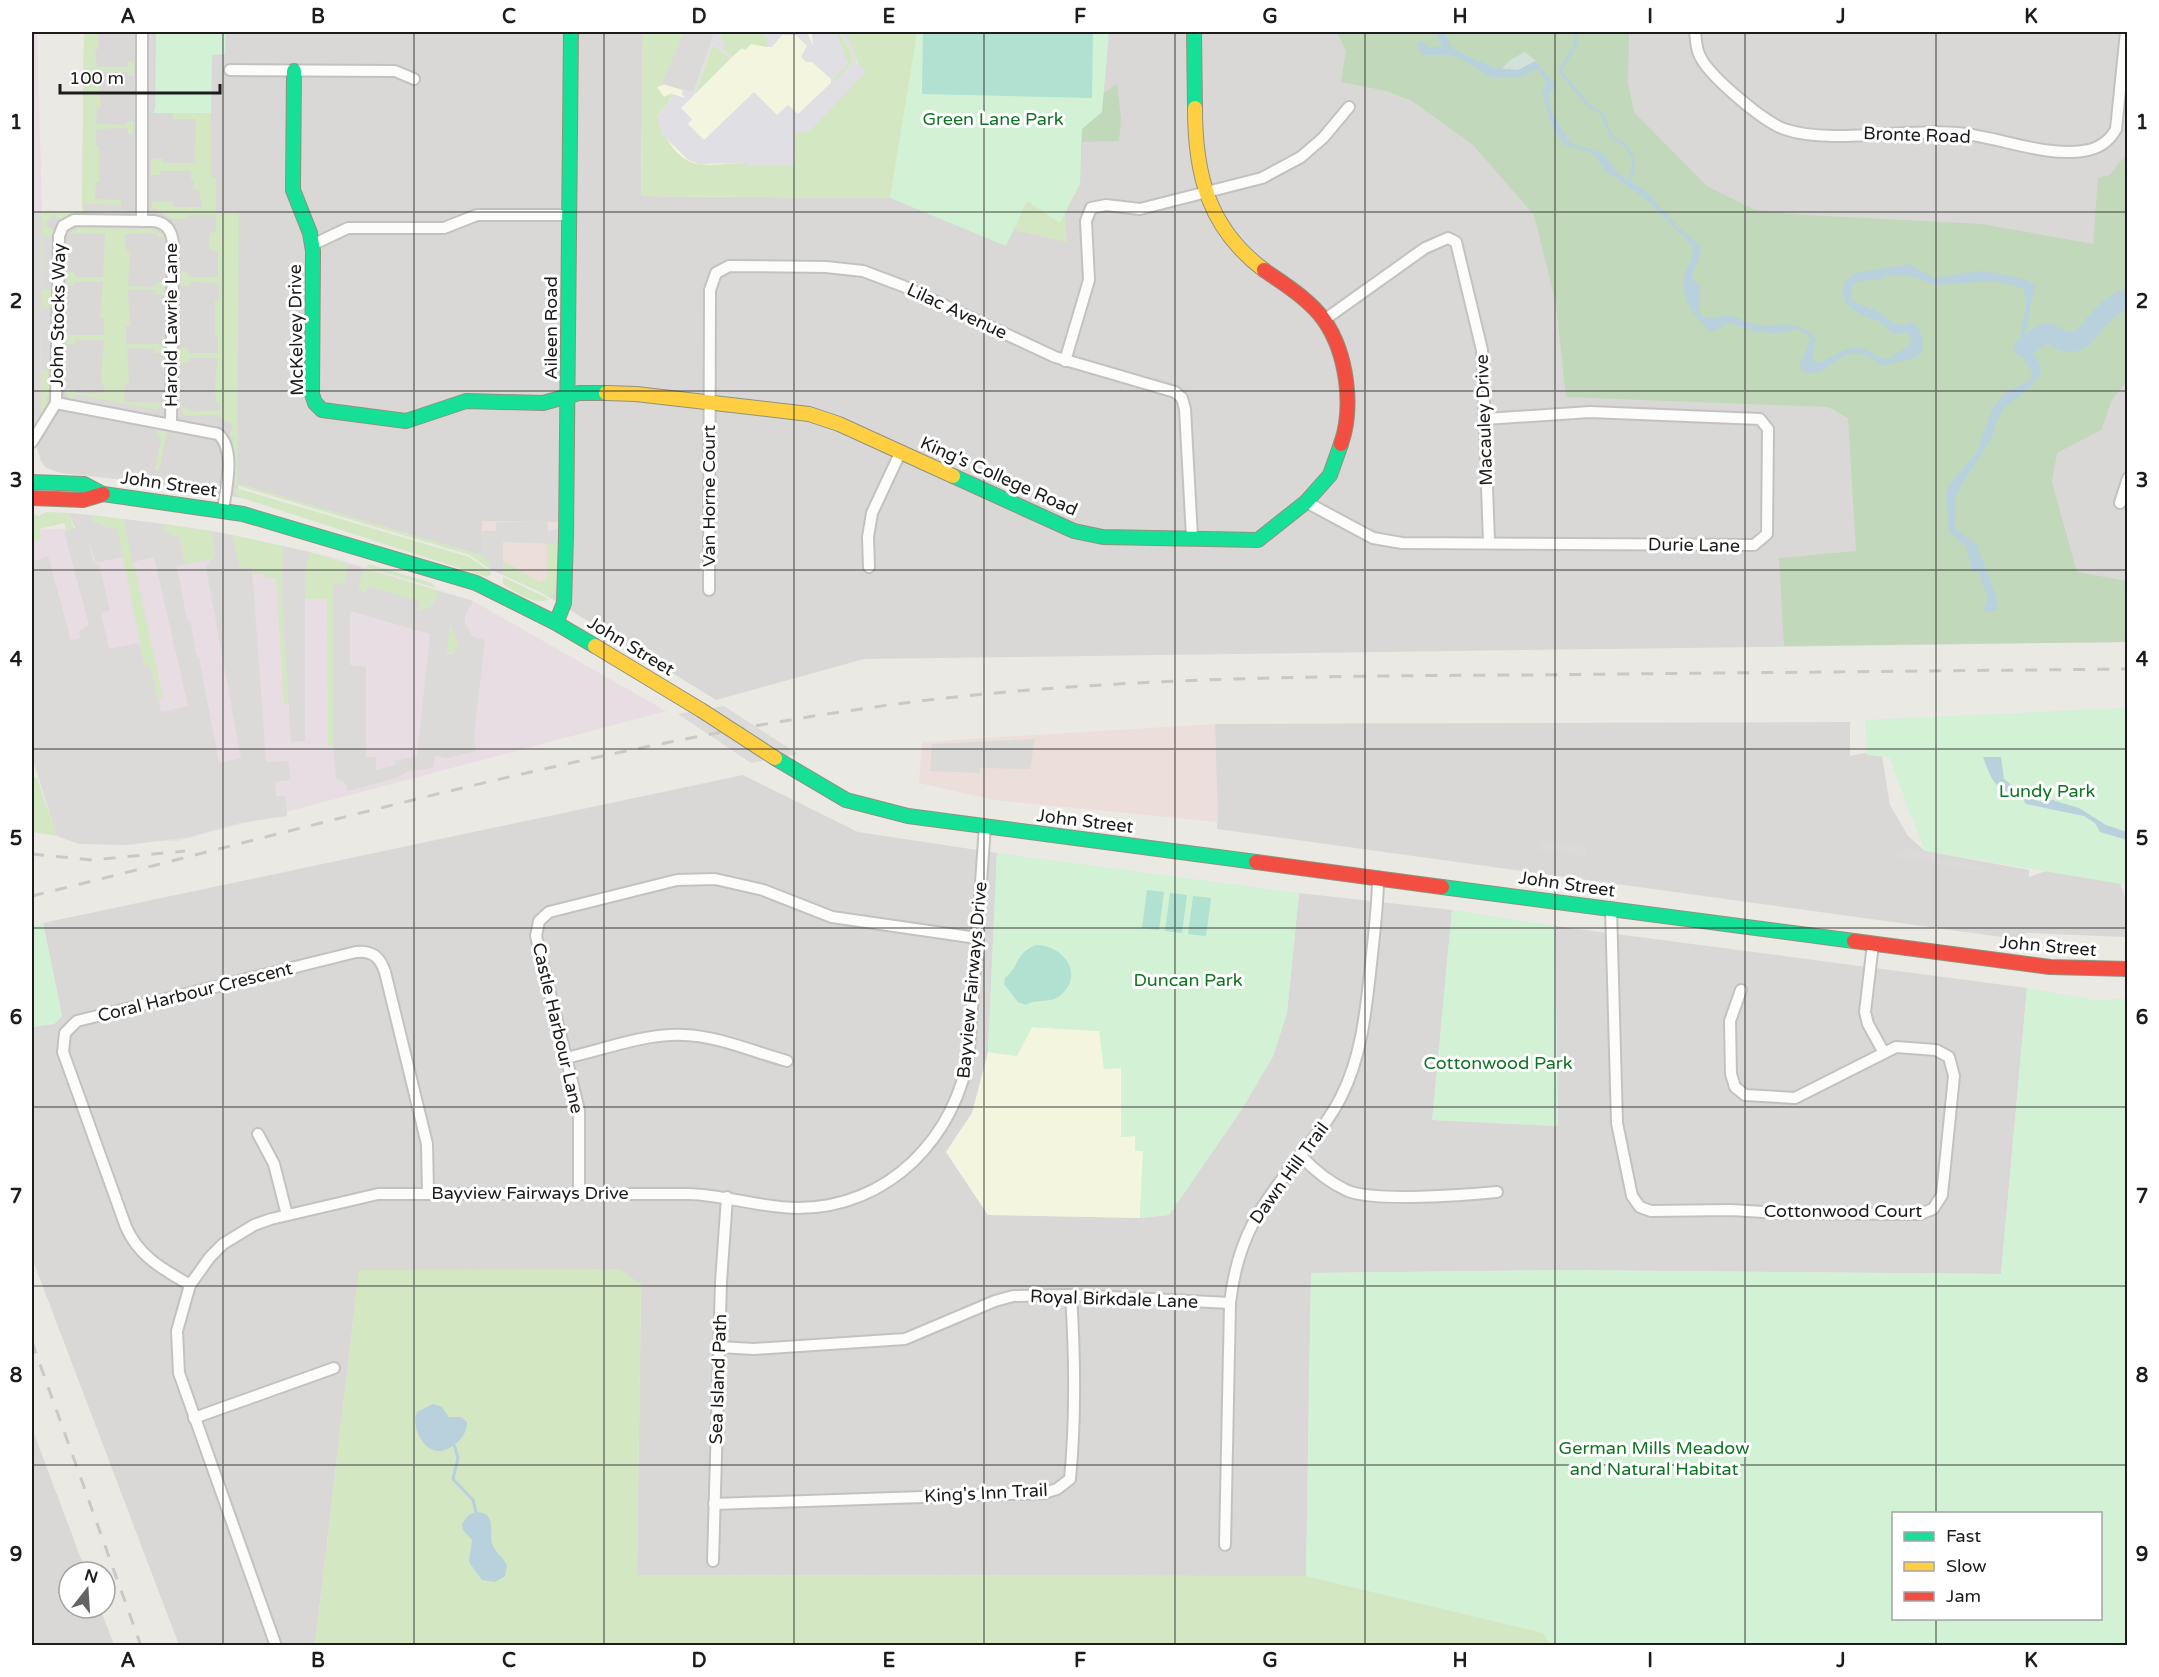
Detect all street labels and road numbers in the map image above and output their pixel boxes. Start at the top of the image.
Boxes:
street label: Bronte Road [1863,122,1971,148]
street label: John Stocks Way [46,242,70,387]
street label: Harold Lawrie Lane [160,243,182,407]
street label: McKelvey Drive [284,264,308,396]
street label: Aileen Road [540,276,562,380]
street label: Lilac Avenue [903,278,1011,344]
street label: Macauley Drive [1471,354,1497,486]
street label: Van Horne Court [698,425,720,567]
street label: King's College Road [917,431,1081,521]
street label: John Street [119,466,219,502]
street label: Durie Lane [1648,533,1740,557]
street label: John Street [584,611,679,681]
street label: John Street [1035,804,1135,838]
street label: John Street [1517,866,1617,902]
street label: Bayview Fairways Drive [952,881,992,1079]
street label: John Street [1999,931,2098,961]
street label: Castle Harbour Lane [528,941,588,1115]
street label: Coral Harbour Crescent [95,957,295,1027]
street label: Dawn Hill Trail [1245,1118,1333,1228]
street label: Bayview Fairways Drive [431,1182,629,1204]
street label: Cottonwood Court [1764,1200,1922,1222]
street label: Royal Birkdale Lane [1030,1285,1198,1313]
street label: Sea Island Path [705,1313,731,1445]
street label: King's Inn Trail [924,1479,1048,1507]

